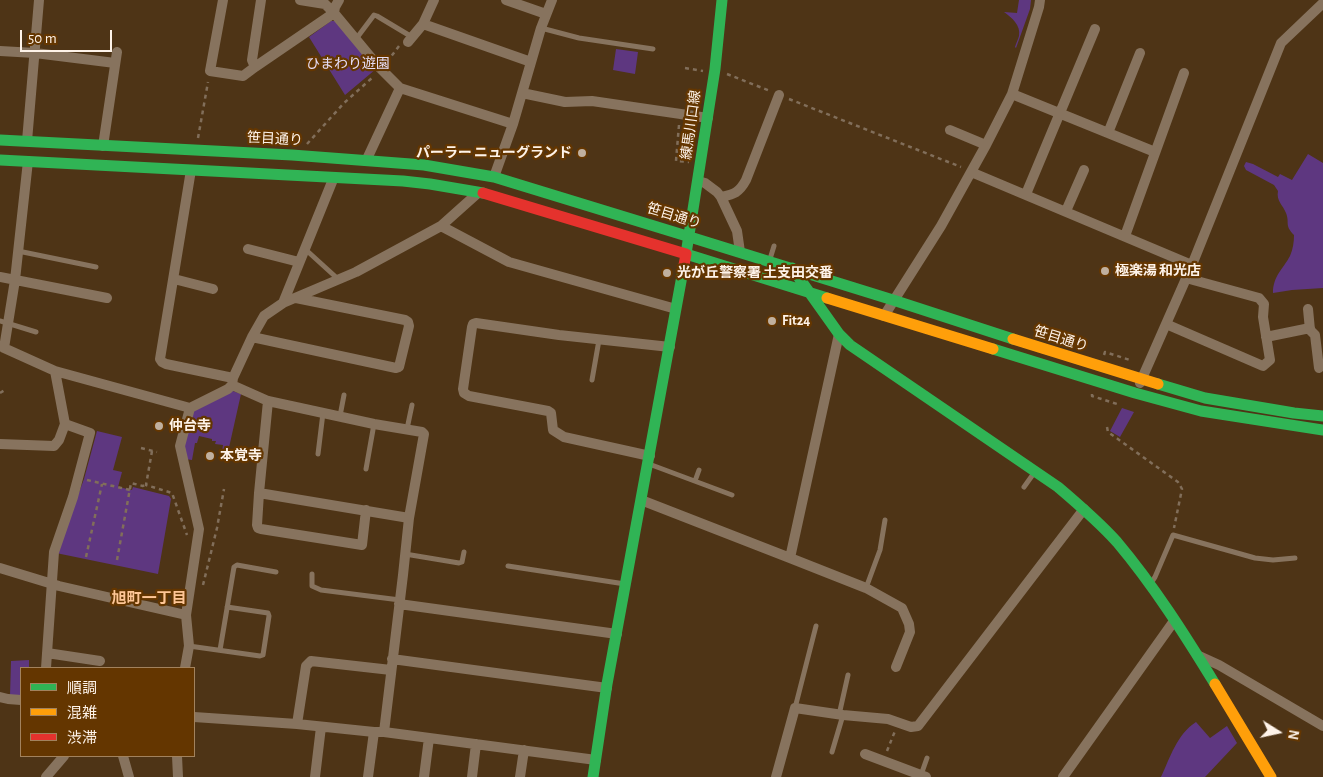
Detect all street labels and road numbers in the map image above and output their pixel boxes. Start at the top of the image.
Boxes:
street label: 練馬川口線 [678,89,704,161]
street label: 笹目通り [247,129,303,149]
street label: 笹目通り [645,200,703,232]
street label: 笹目通り [1032,323,1090,355]

